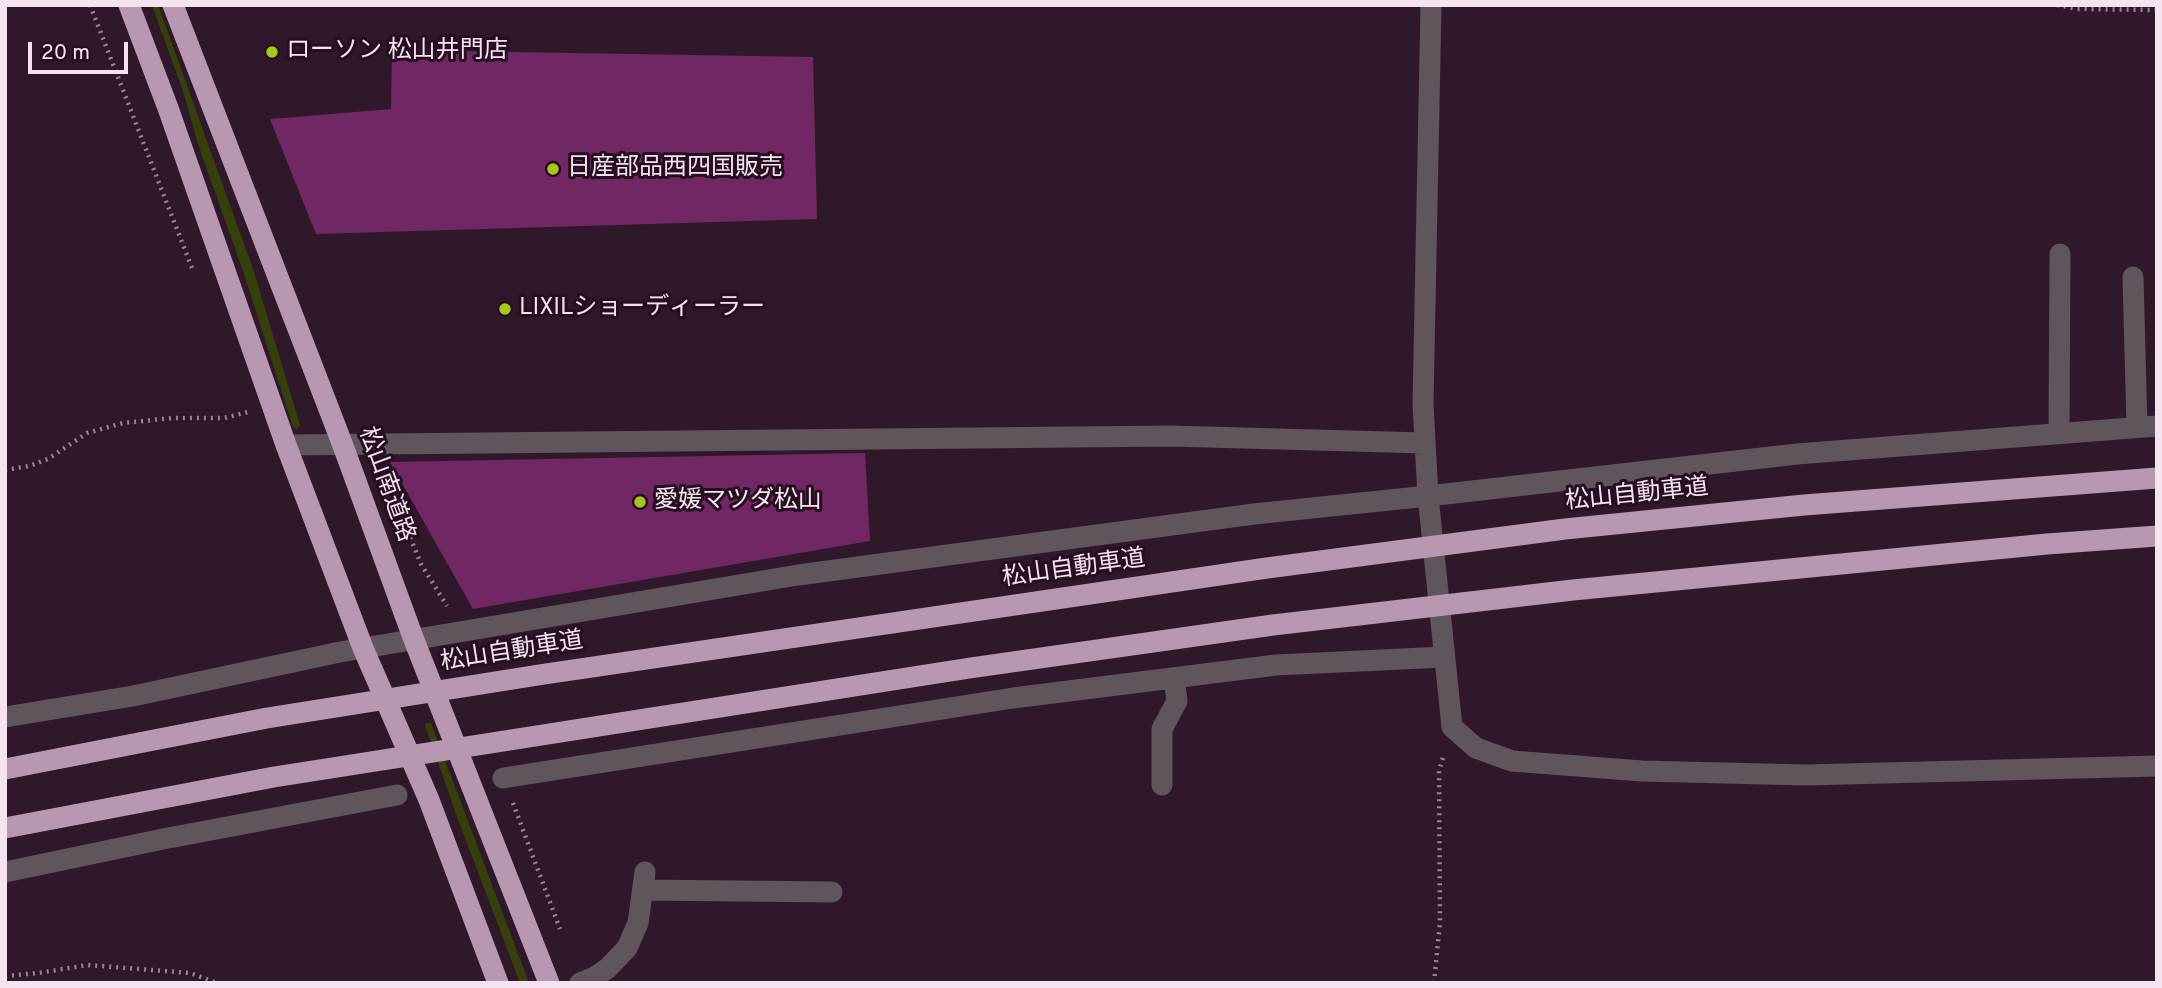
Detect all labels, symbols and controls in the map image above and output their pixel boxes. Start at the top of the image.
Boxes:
scale bar [32,28,131,72]
place label: ローソン 松山井門店 [286,38,508,66]
text: 20 m [41,40,90,67]
marker: ローソン 松山井門店 [264,44,280,60]
place label: 日産部品西四国販売 [567,155,783,183]
marker: 日産部品西四国販売 [545,161,561,177]
place label: LIXILショーディーラー [519,295,765,323]
marker: LIXILショーディーラー [497,301,513,317]
street label: 松山南道路 [351,424,419,546]
street label: 松山自動車道 [1564,474,1710,518]
place label: 愛媛マツダ松山 [654,488,822,516]
marker: 愛媛マツダ松山 [632,494,648,510]
street label: 松山自動車道 [1001,546,1147,594]
street label: 松山自動車道 [439,628,585,678]

